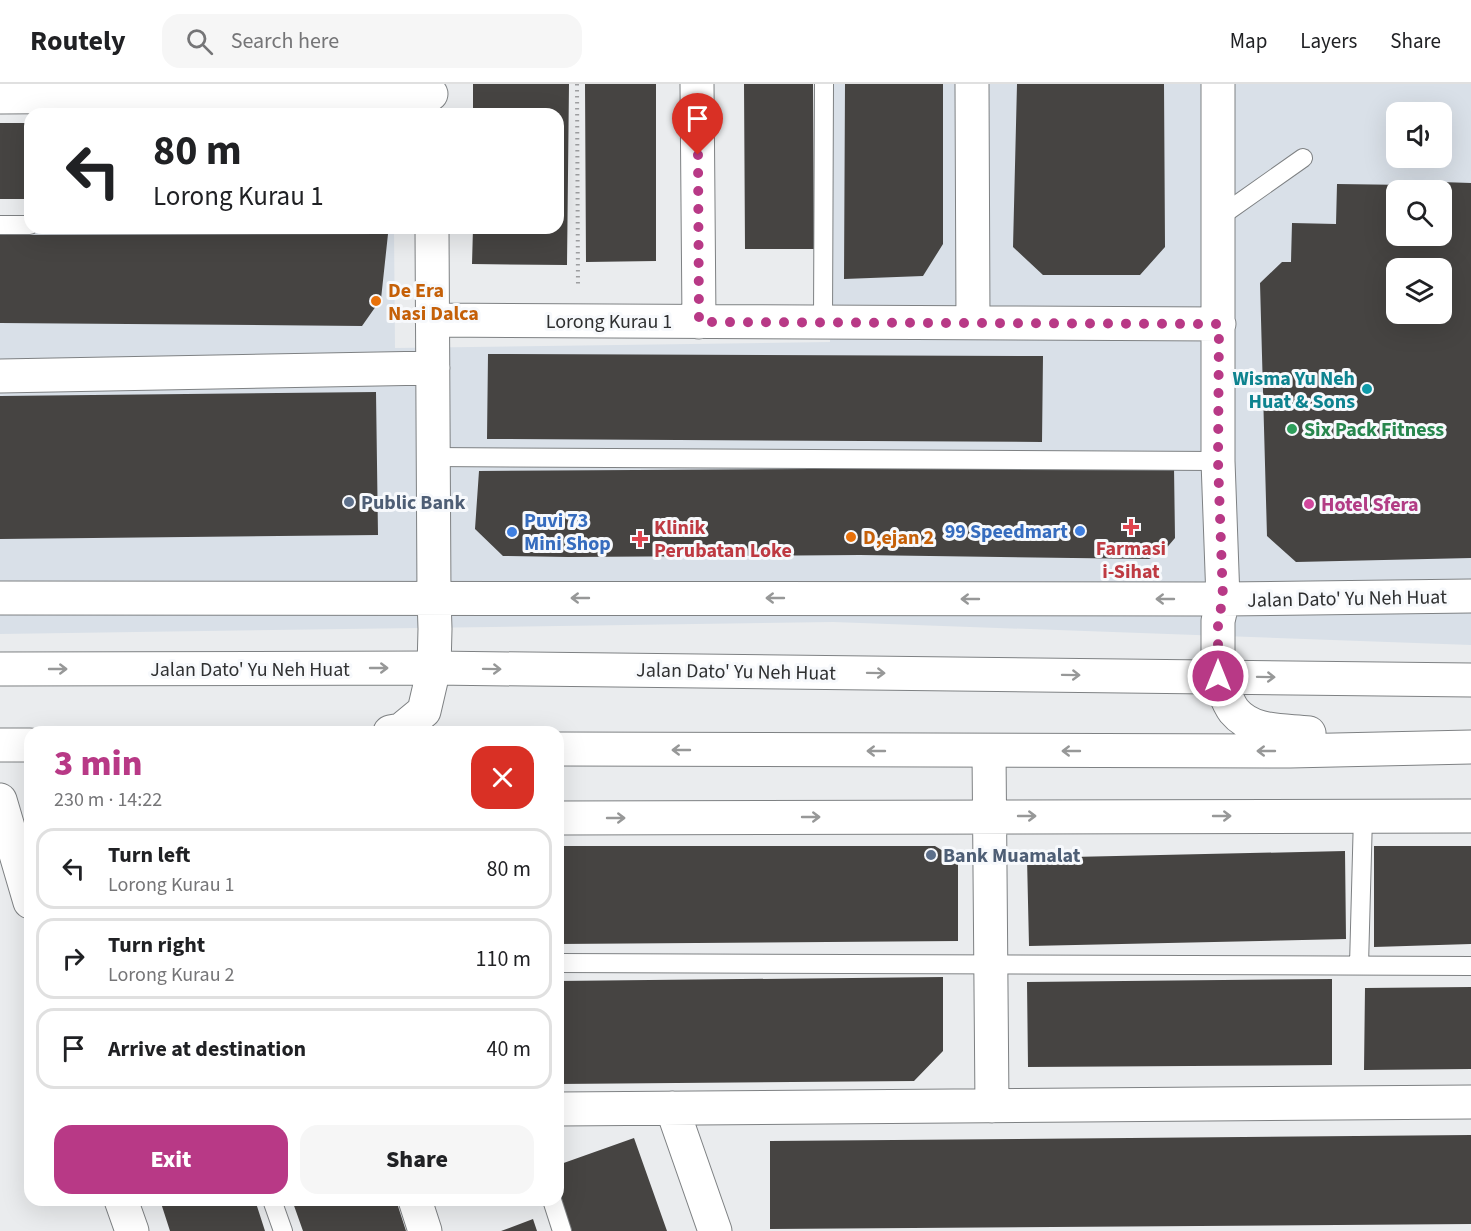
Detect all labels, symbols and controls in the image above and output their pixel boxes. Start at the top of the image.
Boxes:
search box [162,14,582,68]
text: Routely [30,21,126,61]
icon: search [183,25,216,58]
text: Search here [231,25,339,57]
text: Map [1230,26,1267,56]
text: Layers [1300,26,1357,56]
text: Share [1390,26,1441,56]
pin [672,93,723,155]
icon: arrive [681,102,714,135]
map controls [1386,102,1452,324]
button: sound [1386,102,1452,168]
text: 80 m [153,121,242,181]
icon: left [54,132,132,210]
text: Lorong Kurau 1 [153,177,324,216]
button: search [1386,180,1452,246]
button: layers [1386,258,1452,324]
place label: De Era Nasi Dalca [388,277,479,328]
marker: De Era Nasi Dalca [369,294,383,308]
street label: Lorong Kurau 1 [546,308,672,336]
place label: Wisma Yu Neh Huat & Sons [1233,365,1355,416]
marker: Wisma Yu Neh Huat & Sons [1360,382,1374,396]
place label: Six Pack Fitness [1304,416,1444,444]
marker: Six Pack Fitness [1285,422,1299,436]
place label: Public Bank [361,489,465,517]
place label: Hotel Sfera [1321,491,1418,519]
marker: Public Bank [342,495,356,509]
marker: Hotel Sfera [1302,497,1316,511]
place label: Puvi 73 Mini Shop [524,507,611,558]
place label: Klinik Perubatan Loke [654,514,792,565]
place label: 99 Speedmart [945,518,1068,546]
marker: Farmasi i-Sihat [1124,520,1138,534]
place label: D,ejan 2 [863,524,934,552]
marker: 99 Speedmart [1073,524,1087,538]
marker: Puvi 73 Mini Shop [505,525,519,539]
marker: Klinik Perubatan Loke [631,530,649,548]
marker: D,ejan 2 [844,530,858,544]
place label: Farmasi i-Sihat [1096,535,1166,586]
street label: Jalan Dato' Yu Neh Huat [1247,583,1447,615]
one-way arrow [570,592,590,604]
one-way arrow [765,592,785,604]
one-way arrow [960,593,980,605]
one-way arrow [1155,593,1175,605]
position arrow [1186,644,1250,708]
street label: Jalan Dato' Yu Neh Huat [150,656,350,684]
street label: Jalan Dato' Yu Neh Huat [636,656,836,688]
one-way arrow [369,662,389,674]
one-way arrow [48,663,68,675]
one-way arrow [482,663,502,674]
one-way arrow [866,667,886,678]
one-way arrow [1060,669,1080,681]
one-way arrow [1255,671,1275,683]
text: 3 min [54,738,142,789]
one-way arrow [671,744,691,756]
one-way arrow [866,745,886,757]
one-way arrow [1061,745,1081,757]
one-way arrow [1256,745,1276,757]
button: close [471,746,534,809]
text: 230 m · 14:22 [54,786,162,814]
one-way arrow [1017,810,1037,822]
one-way arrow [1212,810,1232,822]
one-way arrow [801,811,821,823]
one-way arrow [606,812,626,824]
text: Turn left [108,839,190,871]
place label: Bank Muamalat [943,842,1081,870]
marker: Bank Muamalat [924,848,938,862]
icon: left [57,852,90,885]
text: 80 m [486,853,531,885]
text: Lorong Kurau 1 [108,871,234,899]
text: Turn right [108,929,205,961]
icon: right [57,942,90,975]
text: 110 m [476,943,531,975]
text: Lorong Kurau 2 [108,961,234,989]
icon: arrive [57,1032,90,1065]
text: Arrive at destination [108,1033,306,1065]
text: 40 m [486,1033,531,1065]
button: Exit [54,1125,288,1194]
button: Share [300,1125,534,1194]

